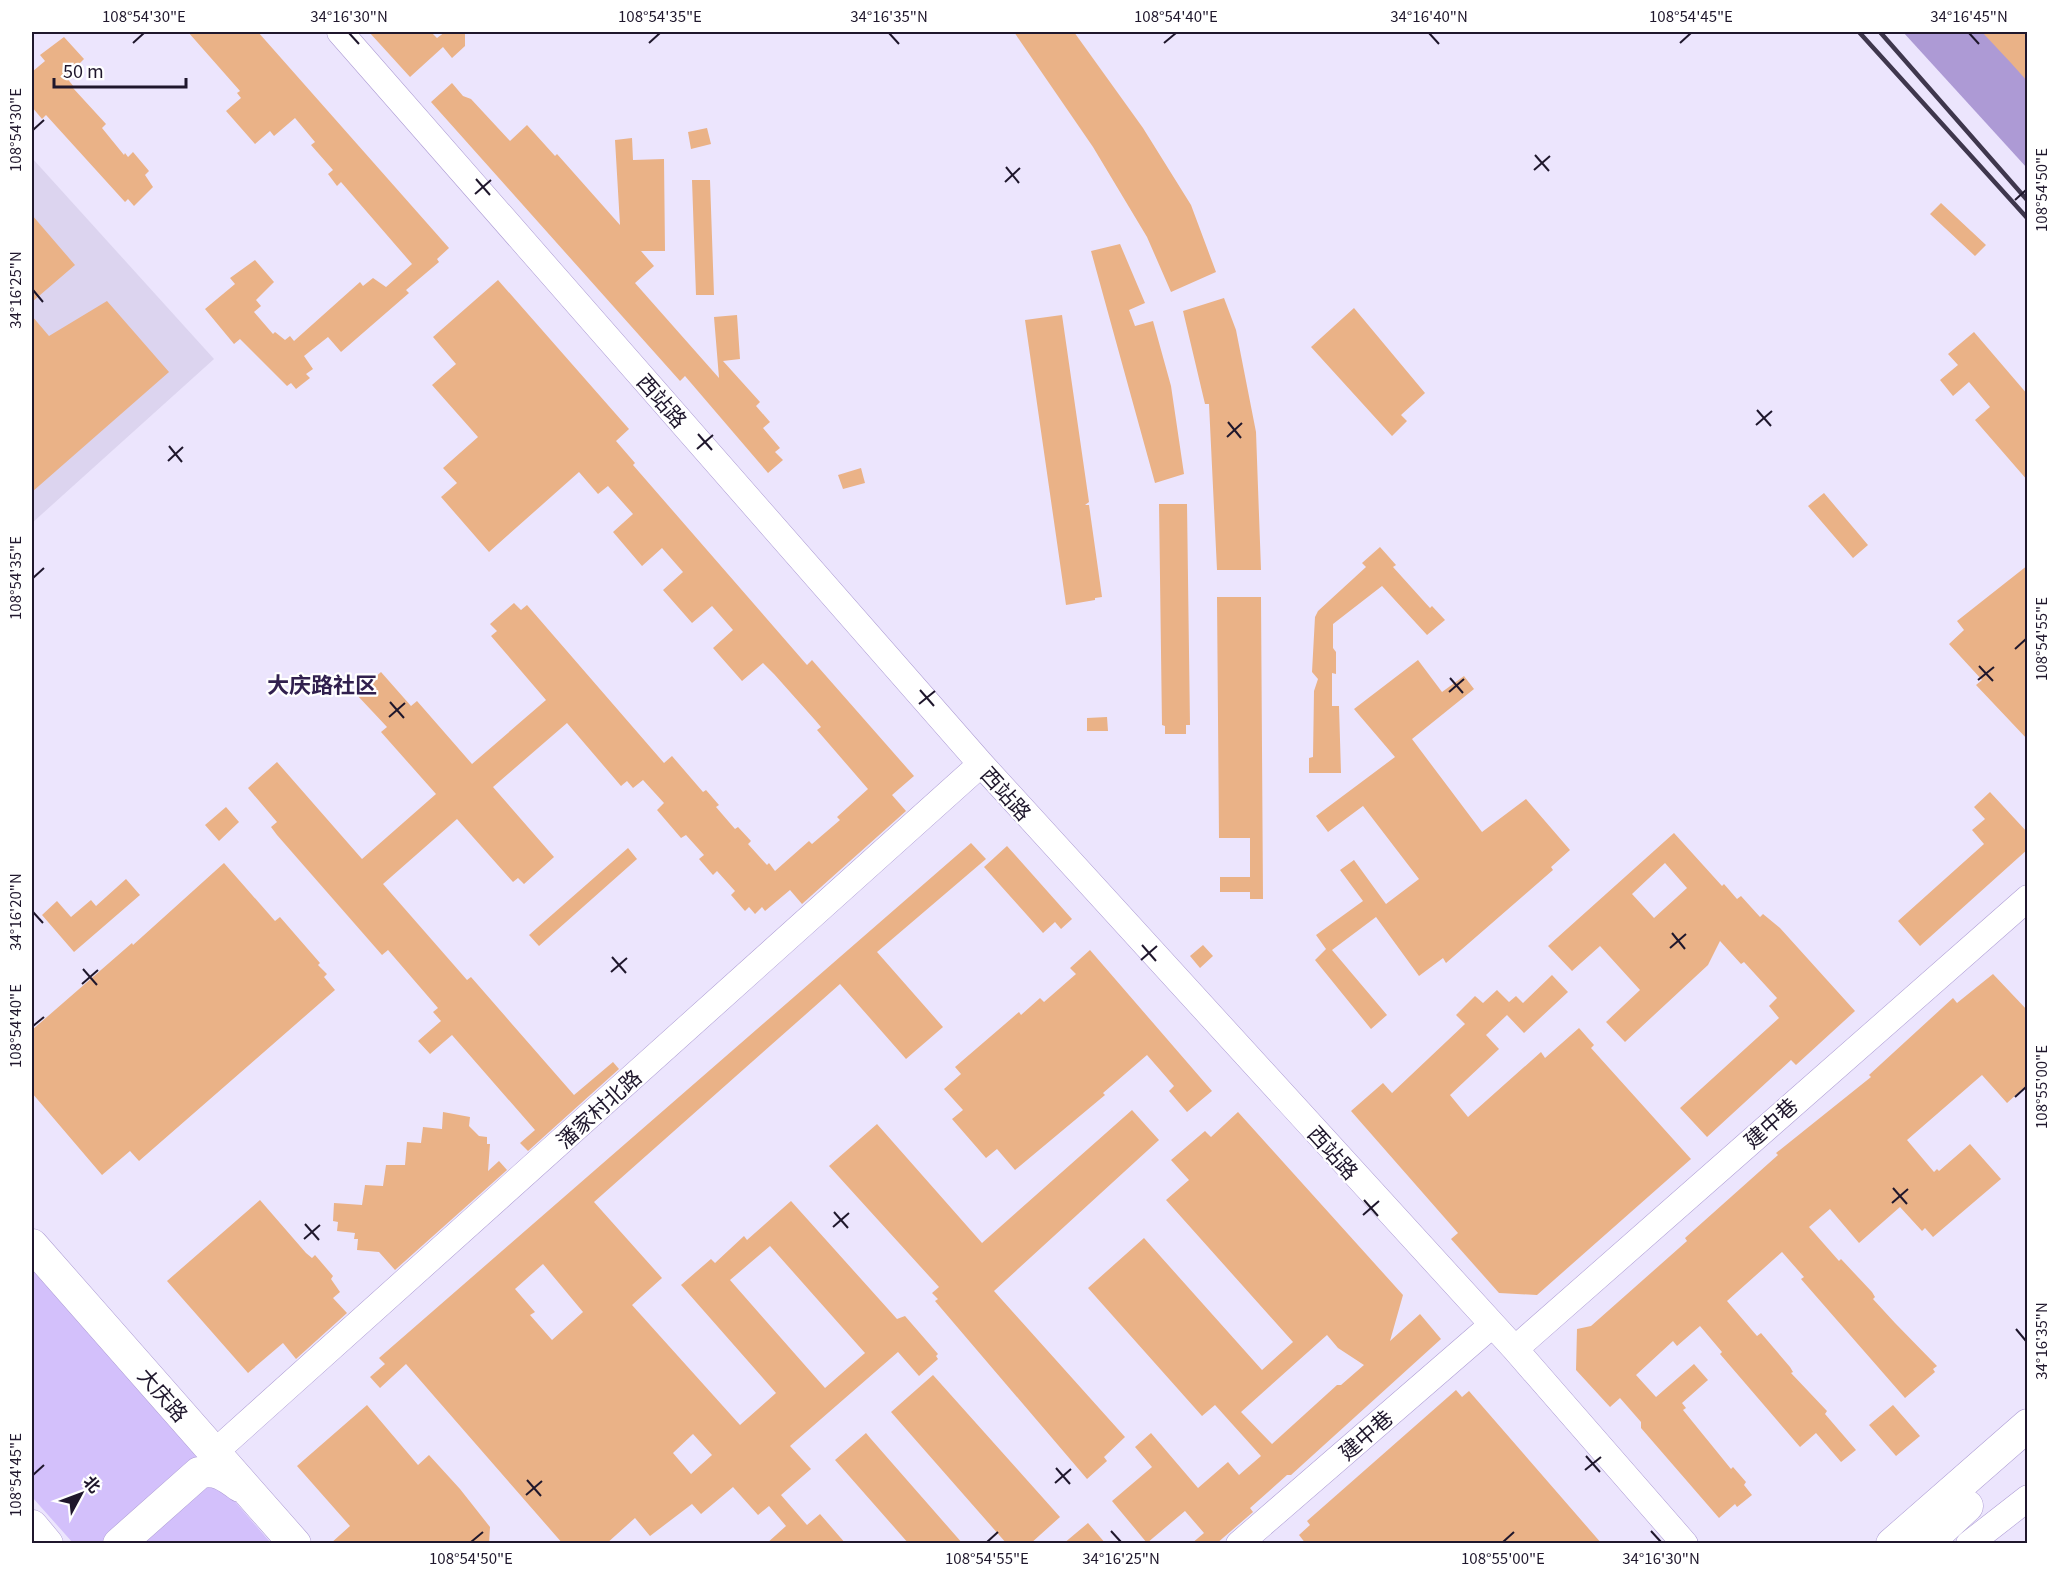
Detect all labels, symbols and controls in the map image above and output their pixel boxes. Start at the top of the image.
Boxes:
text: 108°54'30"E [102,5,186,26]
text: 34°16'30"N [310,5,388,26]
text: 108°54'35"E [618,5,702,26]
text: 34°16'35"N [850,5,928,26]
text: 108°54'40"E [1134,5,1218,26]
text: 34°16'40"N [1390,5,1468,26]
text: 108°54'45"E [1649,5,1733,26]
text: 34°16'45"N [1930,5,2008,26]
scale bar [54,51,186,89]
text: 50 m [63,57,104,83]
text: 108°54'30"E [4,88,25,172]
text: 108°54'50"E [2030,148,2051,232]
text: 34°16'25"N [4,251,25,329]
street label: 西站路 [631,366,695,434]
text: 108°54'35"E [4,536,25,620]
text: 108°54'55"E [2030,597,2051,681]
district label: 大庆路社区 [267,667,377,699]
street label: 西站路 [975,760,1039,826]
text: 34°16'20"N [4,873,25,951]
text: 108°54'40"E [4,984,25,1068]
text: 108°55'00"E [2030,1045,2051,1129]
street label: 潘家村北路 [549,1062,647,1154]
street label: 建中巷 [1737,1090,1803,1154]
street label: 西站路 [1302,1119,1366,1185]
text: 34°16'35"N [2030,1302,2051,1380]
street label: 大庆路 [132,1360,196,1428]
street label: 建中巷 [1331,1402,1399,1466]
text: 108°54'45"E [4,1433,25,1517]
north arrow [51,1464,111,1524]
text: 北 [79,1470,107,1497]
text: 108°54'50"E [429,1547,513,1568]
text: 108°54'55"E [945,1547,1029,1568]
text: 34°16'25"N [1082,1547,1160,1568]
text: 108°55'00"E [1461,1547,1545,1568]
text: 34°16'30"N [1622,1547,1700,1568]

